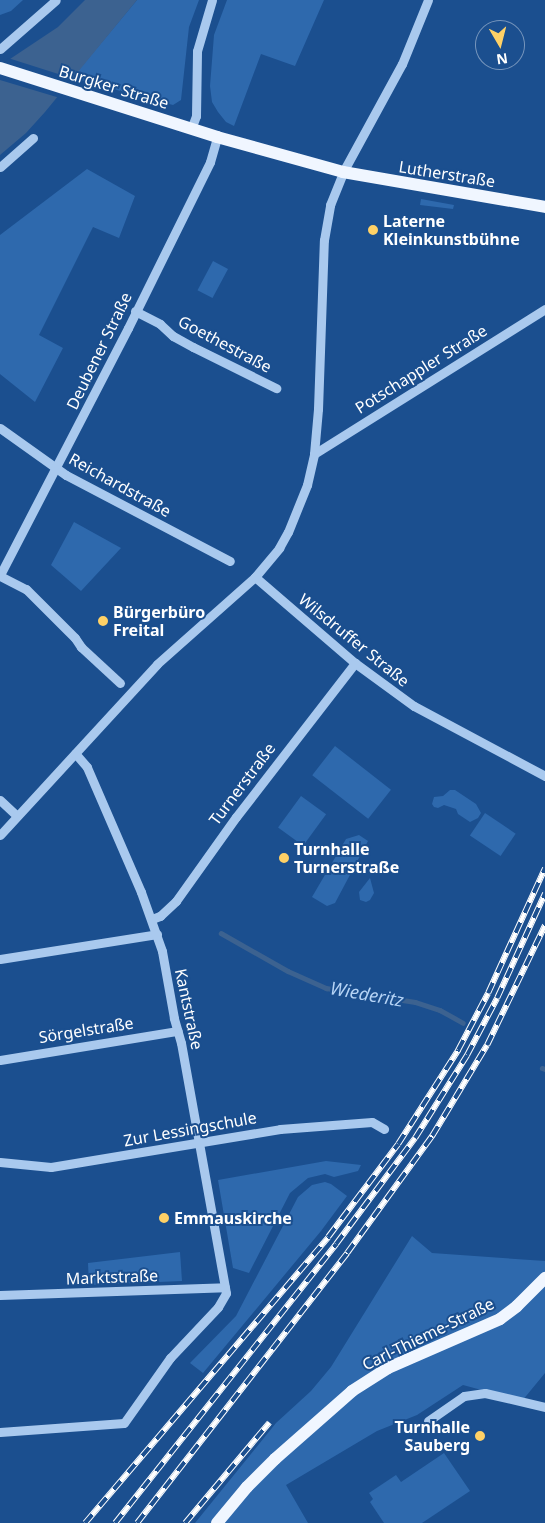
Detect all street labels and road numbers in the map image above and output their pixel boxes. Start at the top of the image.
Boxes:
street label: Burgker Straße [57,61,171,113]
street label: Lutherstraße [397,157,497,191]
street label: Deubener Straße [62,289,136,413]
street label: Goethestraße [175,311,275,377]
street label: Potschappler Straße [352,321,490,417]
street label: Reichardstraße [66,449,174,521]
street label: Wilsdruffer Straße [295,589,413,691]
street label: Turnerstraße [205,739,279,829]
street label: Kantstraße [171,967,207,1051]
street label: Sörgelstraße [37,1013,135,1047]
street label: Zur Lessingschule [122,1108,258,1150]
street label: Marktstraße [66,1266,158,1288]
street label: Carl-Thieme-Straße [359,1294,497,1374]

